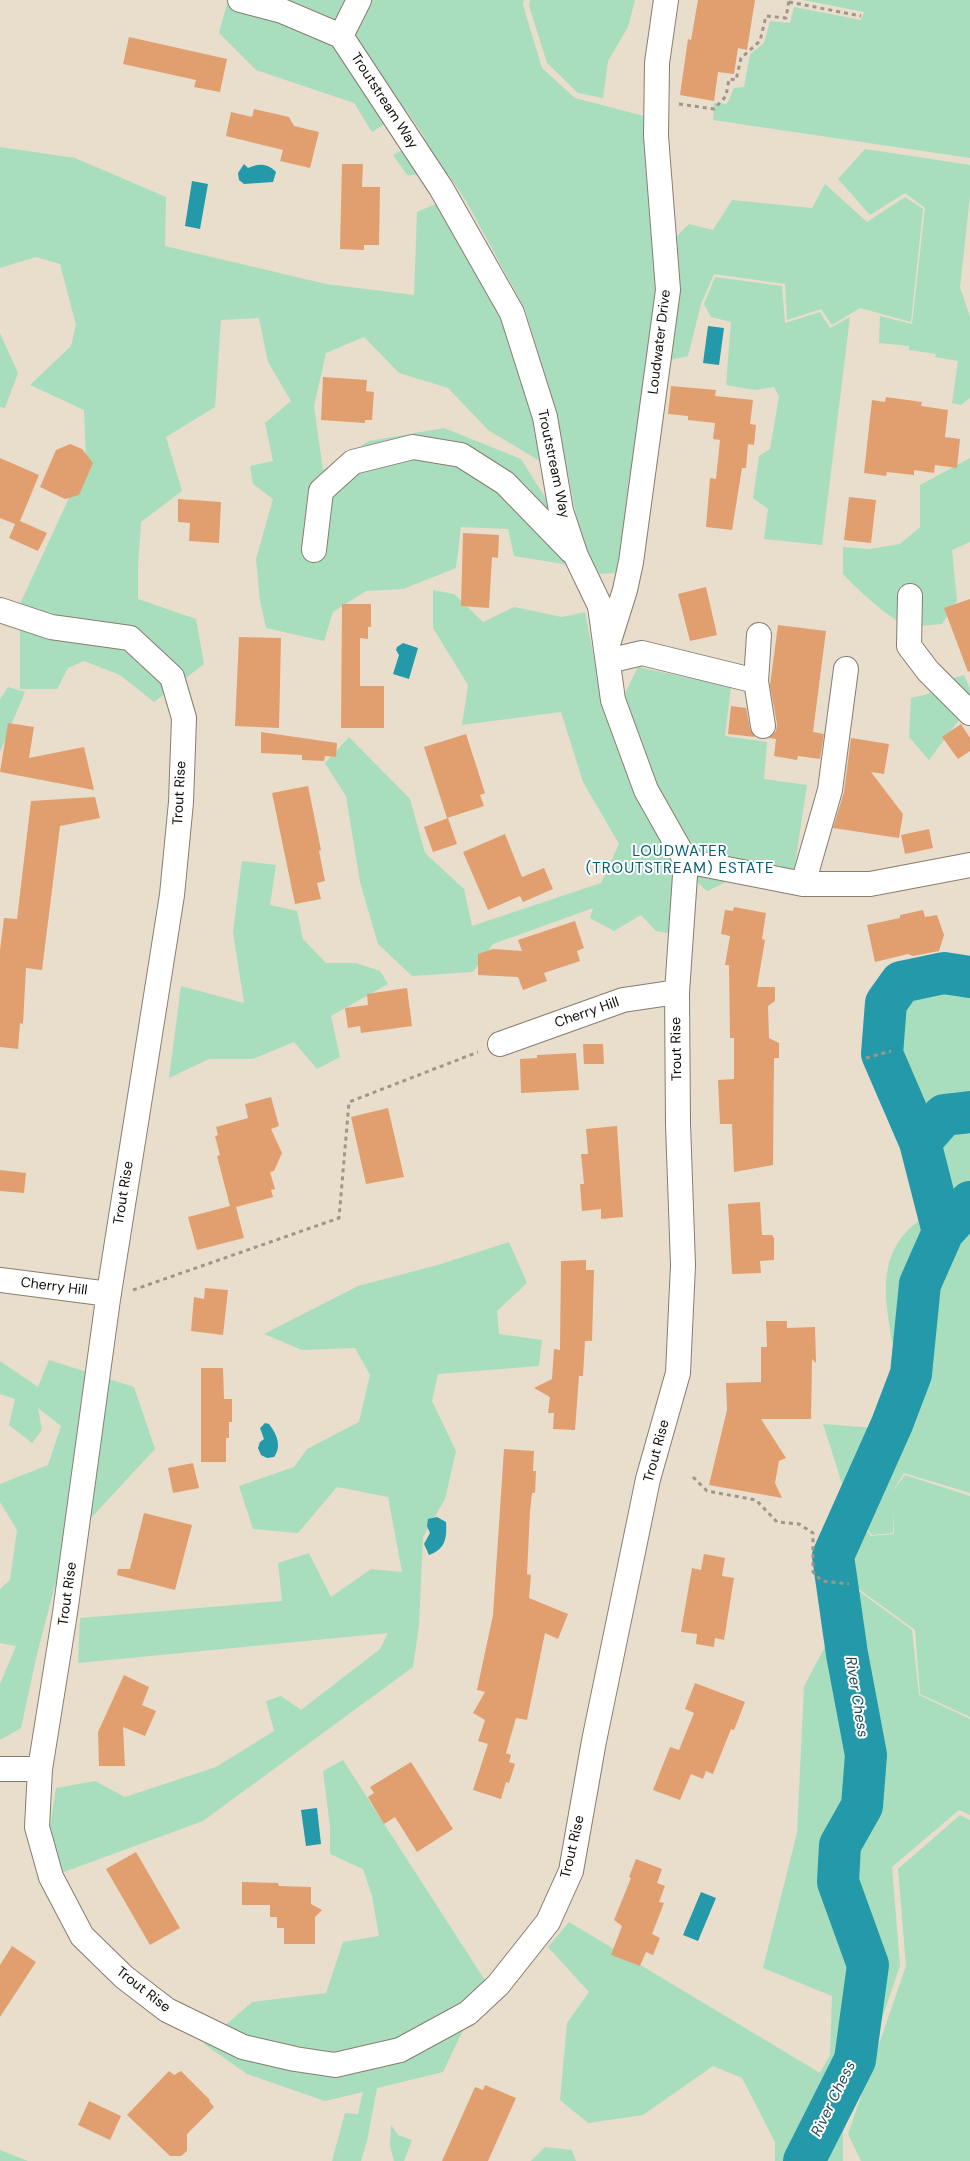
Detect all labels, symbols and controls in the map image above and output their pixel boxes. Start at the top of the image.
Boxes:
street label: Troutstream Way [347,50,421,152]
street label: Loudwater Drive [645,289,675,395]
street label: Troutstream Way [533,408,573,520]
street label: Trout Rise [170,761,190,825]
district label: LOUDWATER (TROUTSTREAM) ESTATE [583,843,777,878]
street label: Cherry Hill [553,994,621,1032]
street label: Trout Rise [668,1017,686,1081]
street label: Trout Rise [111,1160,137,1226]
street label: Cherry Hill [20,1275,88,1299]
street label: Trout Rise [641,1418,673,1484]
street label: Trout Rise [55,1561,81,1627]
water label: River Chess [841,1655,871,1739]
street label: Trout Rise [558,1814,588,1880]
street label: Trout Rise [113,1964,173,2016]
water label: River Chess [808,2058,860,2140]

